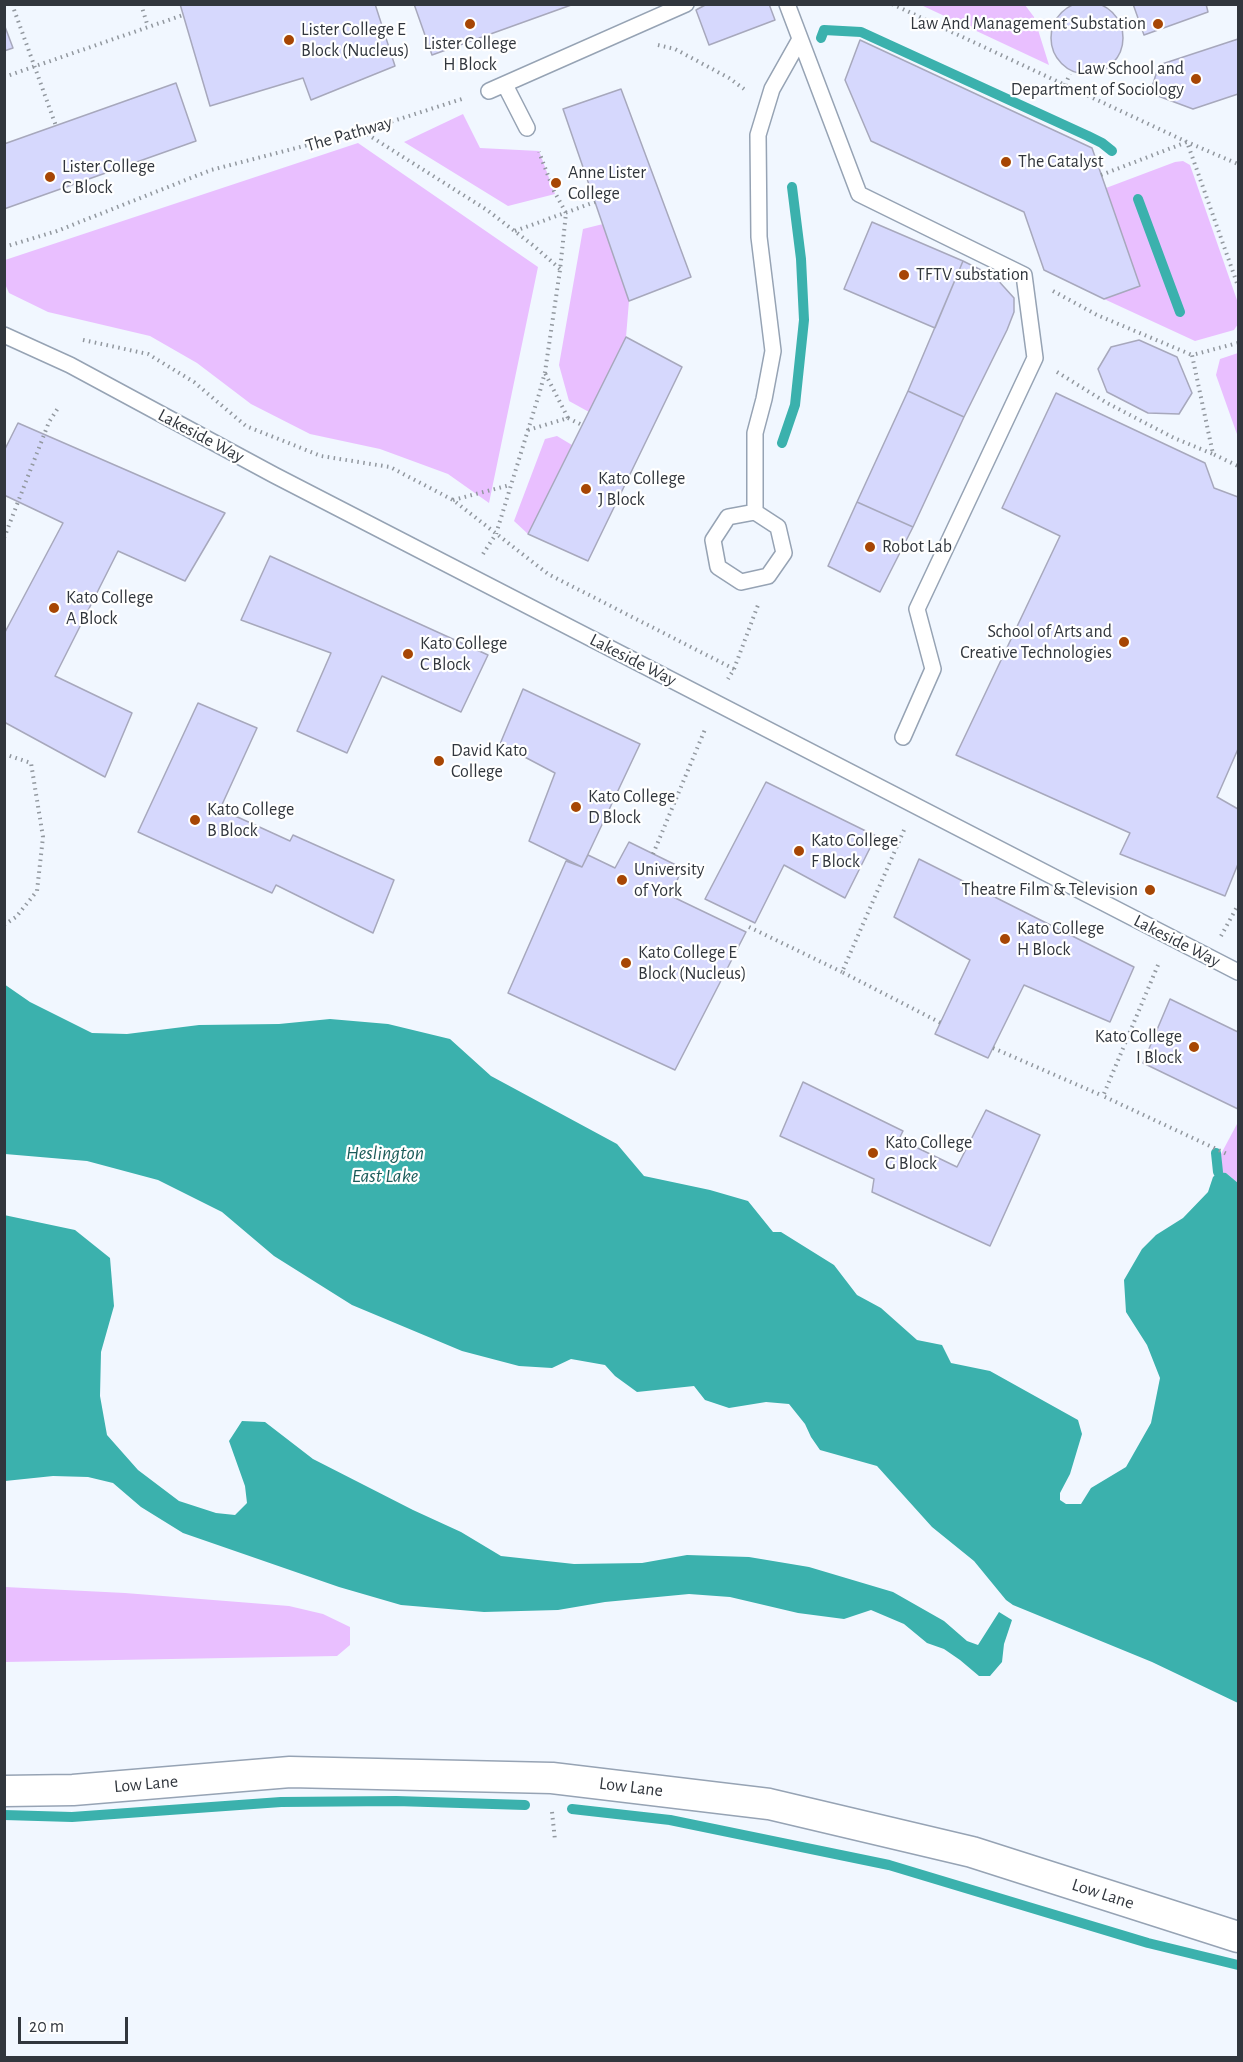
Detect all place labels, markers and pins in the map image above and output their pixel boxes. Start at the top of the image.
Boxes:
place label: Law And Management Substation [910,13,1146,35]
marker: Lister College H Block [463,17,477,31]
marker: Law And Management Substation [1151,17,1165,31]
place label: Lister College E Block (Nucleus) [301,19,410,62]
marker: Lister College E Block (Nucleus) [282,33,296,47]
place label: Lister College H Block [424,33,516,76]
place label: Law School and Department of Sociology [1011,58,1184,100]
marker: Law School and Department of Sociology [1189,72,1203,86]
place label: The Catalyst [1018,151,1104,173]
marker: The Catalyst [999,155,1013,169]
place label: Lister College C Block [62,156,155,198]
place label: Anne Lister College [568,162,646,204]
marker: Lister College C Block [43,170,57,184]
marker: Anne Lister College [549,176,563,190]
place label: TFTV substation [916,264,1029,286]
marker: TFTV substation [897,268,911,282]
place label: Kato College J Block [598,468,685,510]
marker: Kato College J Block [579,482,593,496]
place label: Robot Lab [882,536,952,558]
marker: Robot Lab [863,540,877,554]
place label: Kato College A Block [66,587,153,630]
marker: Kato College A Block [47,601,61,615]
place label: School of Arts and Creative Technologies [960,621,1112,664]
place label: Kato College C Block [420,633,507,676]
marker: School of Arts and Creative Technologies [1117,635,1131,649]
marker: Kato College C Block [401,647,415,661]
place label: David Kato College [451,740,527,783]
marker: David Kato College [432,754,446,768]
place label: Kato College D Block [588,786,675,828]
place label: Kato College B Block [207,799,294,842]
marker: Kato College D Block [569,800,583,814]
marker: Kato College B Block [188,813,202,827]
place label: Kato College F Block [811,830,898,872]
marker: Kato College F Block [792,844,806,858]
place label: University of York [634,859,704,902]
marker: University of York [615,873,629,887]
place label: Theatre Film & Television [962,879,1138,901]
marker: Theatre Film & Television [1143,883,1157,897]
place label: Kato College H Block [1017,918,1104,960]
marker: Kato College H Block [998,932,1012,946]
place label: Kato College E Block (Nucleus) [638,942,747,984]
marker: Kato College E Block (Nucleus) [619,956,633,970]
place label: Kato College I Block [1095,1026,1182,1068]
marker: Kato College I Block [1187,1040,1201,1054]
place label: Kato College G Block [885,1132,972,1174]
marker: Kato College G Block [866,1146,880,1160]

